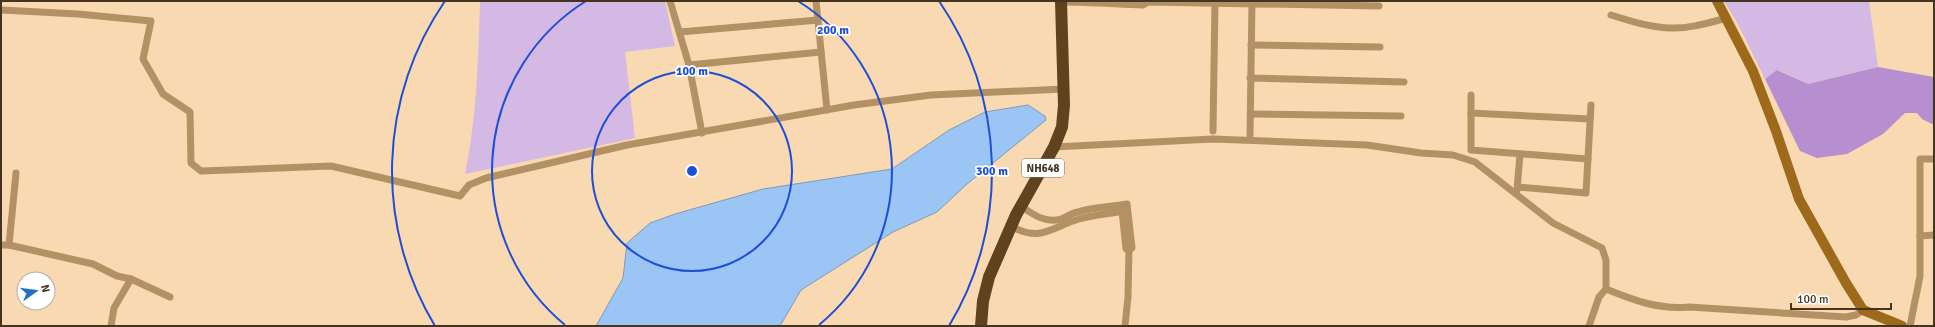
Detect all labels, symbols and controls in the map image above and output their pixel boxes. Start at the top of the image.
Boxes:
text: 200 m [817,23,849,38]
text: 100 m [676,64,708,79]
road number: NH648 [1022,159,1064,177]
centre of rings [685,164,699,178]
text: 300 m [976,164,1008,179]
north arrow [16,271,56,311]
text: N [38,283,52,294]
scale bar [1791,285,1891,311]
text: 100 m [1797,292,1829,307]

